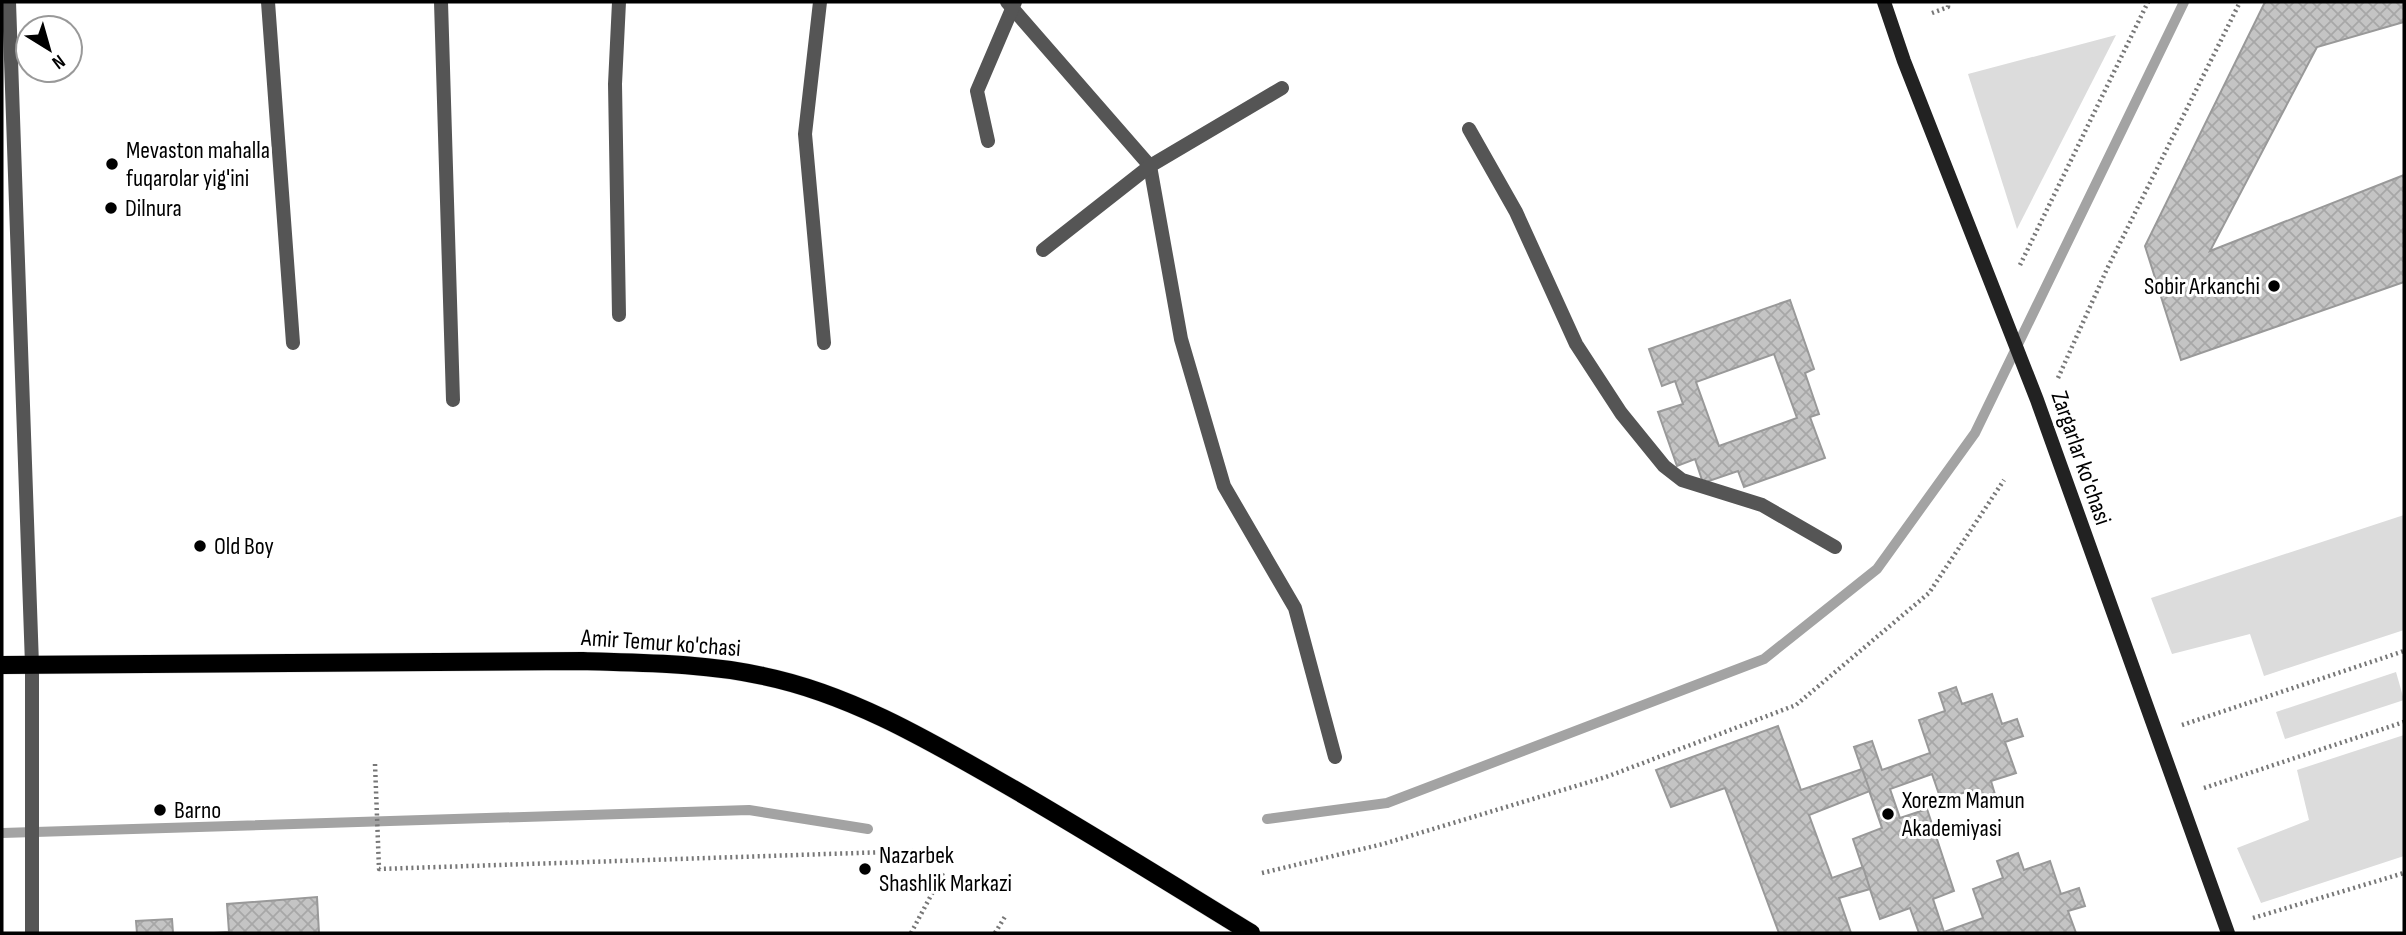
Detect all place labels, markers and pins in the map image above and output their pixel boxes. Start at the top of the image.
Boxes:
place label: Mevaston mahalla fuqarolar yig'ini [126,136,270,193]
marker: Mevaston mahalla fuqarolar yig'ini [104,156,120,172]
place label: Dilnura [125,194,182,223]
marker: Dilnura [103,200,119,216]
place label: Sobir Arkanchi [2144,272,2260,301]
marker: Sobir Arkanchi [2266,278,2282,294]
place label: Old Boy [214,532,274,561]
marker: Old Boy [192,538,208,554]
place label: Xorezm Mamun Akademiyasi [1901,786,2025,843]
place label: Barno [174,796,221,825]
marker: Barno [152,802,168,818]
marker: Xorezm Mamun Akademiyasi [1880,806,1896,822]
place label: Nazarbek Shashlik Markazi [879,841,1012,898]
marker: Nazarbek Shashlik Markazi [857,861,873,877]

